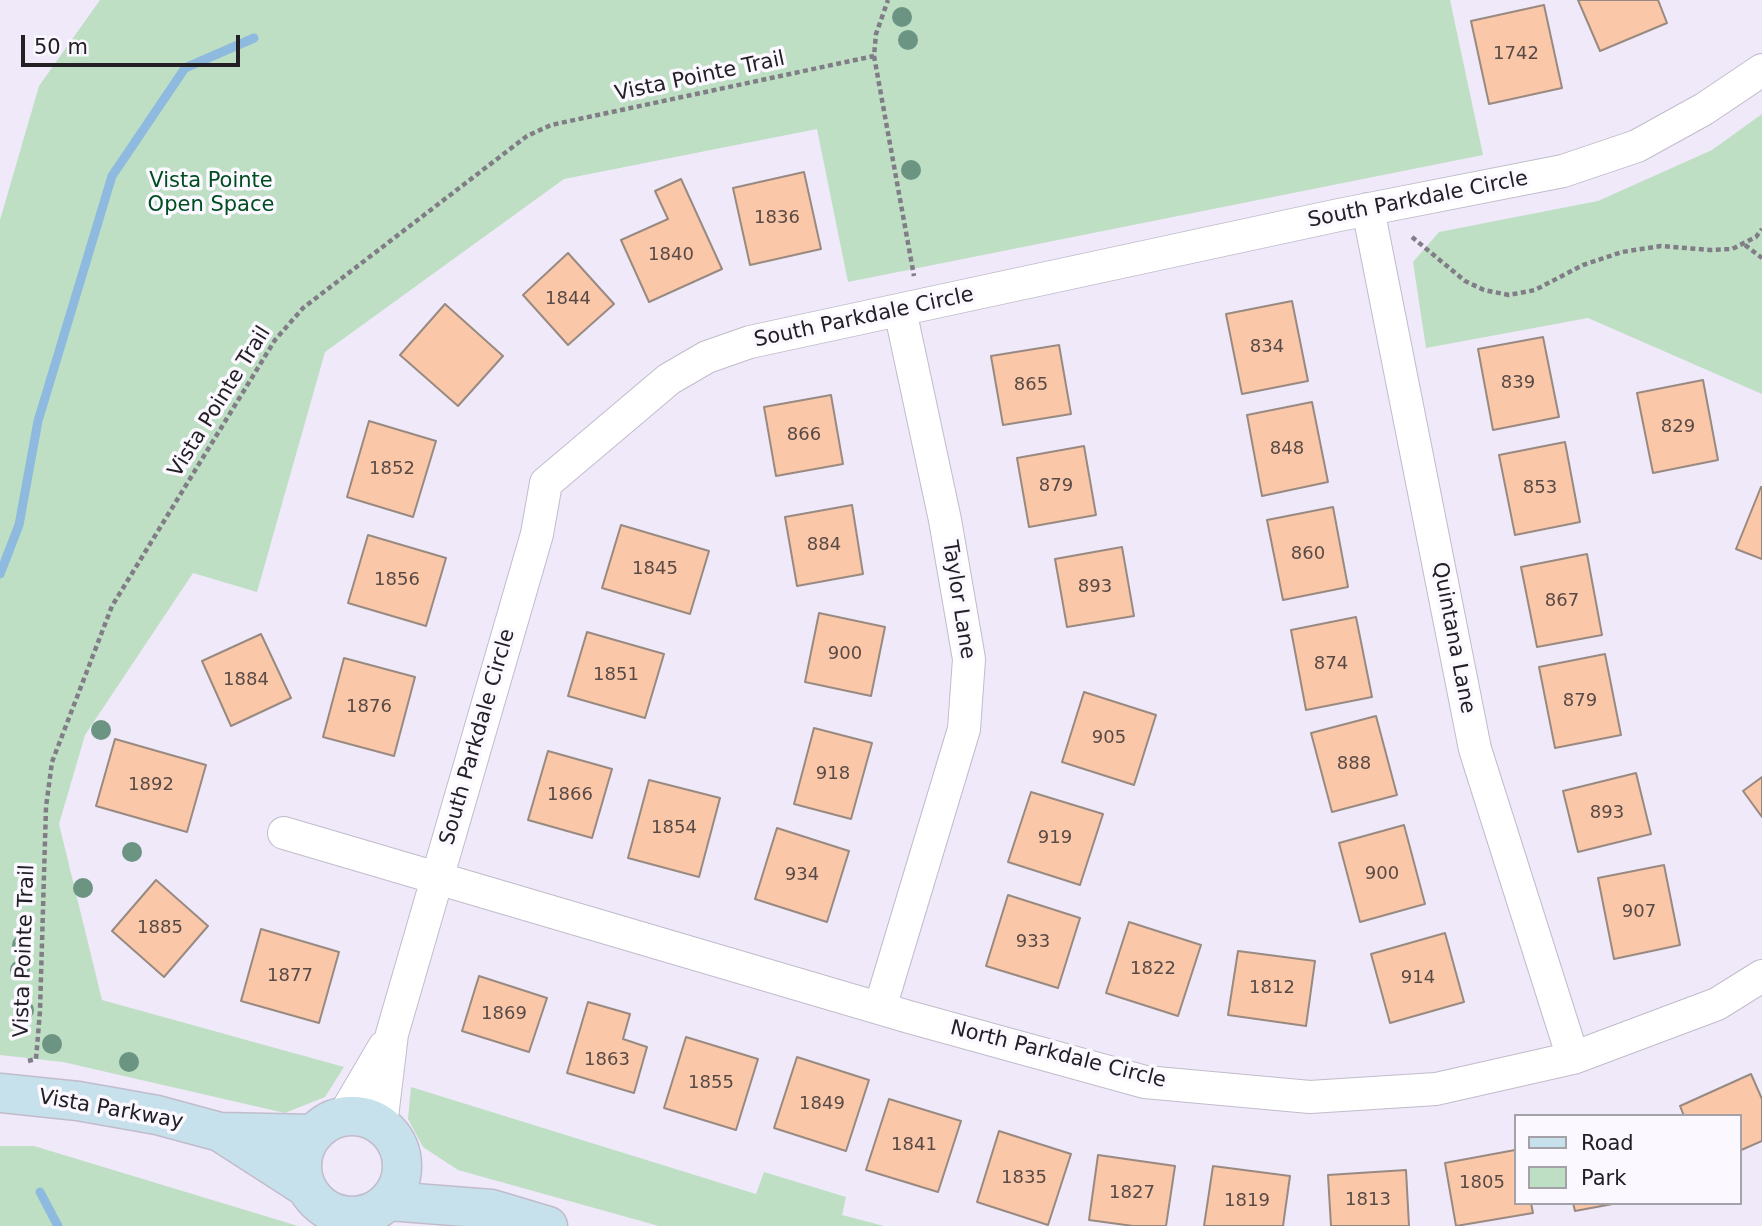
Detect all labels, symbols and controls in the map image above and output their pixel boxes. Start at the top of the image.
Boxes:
scale bar [24,21,243,65]
text: 50 m [34,35,88,59]
house number: 1742 [1493,43,1539,65]
street label: Vista Pointe Trail [613,47,787,107]
street label: South Parkdale Circle [1306,166,1530,234]
park label: Vista Pointe Open Space [148,169,274,219]
house number: 1836 [754,207,800,229]
house number: 1840 [648,244,694,266]
street label: South Parkdale Circle [752,282,976,354]
house number: 1844 [545,288,591,310]
street label: Vista Pointe Trail [163,322,277,482]
house number: 834 [1250,336,1284,358]
house number: 839 [1501,372,1535,394]
house number: 865 [1014,374,1048,396]
house number: 829 [1661,416,1695,438]
house number: 866 [787,424,821,446]
house number: 848 [1270,438,1304,460]
house number: 1852 [369,458,415,480]
house number: 879 [1039,475,1073,497]
house number: 853 [1523,477,1557,499]
house number: 884 [807,534,841,556]
street label: Taylor Lane [936,539,980,661]
house number: 860 [1291,543,1325,565]
house number: 1845 [632,558,678,580]
street label: Quintana Lane [1426,560,1480,716]
house number: 1856 [374,569,420,591]
house number: 893 [1078,576,1112,598]
house number: 867 [1545,590,1579,612]
street label: South Parkdale Circle [435,626,521,848]
house number: 900 [828,643,862,665]
house number: 874 [1314,653,1348,675]
house number: 1851 [593,664,639,686]
house number: 1884 [223,669,269,691]
house number: 879 [1563,690,1597,712]
house number: 1876 [346,696,392,718]
house number: 905 [1092,727,1126,749]
house number: 888 [1337,753,1371,775]
house number: 918 [816,763,850,785]
house number: 1892 [128,774,174,796]
house number: 1866 [547,784,593,806]
house number: 893 [1590,802,1624,824]
house number: 1854 [651,817,697,839]
house number: 919 [1038,827,1072,849]
house number: 900 [1365,863,1399,885]
street label: Vista Pointe Trail [9,864,41,1038]
house number: 934 [785,864,819,886]
house number: 907 [1622,901,1656,923]
house number: 1885 [137,917,183,939]
house number: 933 [1016,931,1050,953]
house number: 1822 [1130,958,1176,980]
house number: 1877 [267,965,313,987]
house number: 914 [1401,967,1435,989]
house number: 1812 [1249,977,1295,999]
house number: 1869 [481,1003,527,1025]
street label: North Parkdale Circle [948,1016,1168,1094]
house number: 1863 [584,1049,630,1071]
house number: 1855 [688,1072,734,1094]
street label: Vista Parkway [37,1085,185,1135]
house number: 1849 [799,1093,845,1115]
legend [1514,1114,1741,1205]
text: Road [1581,1131,1634,1155]
house number: 1841 [891,1134,937,1156]
text: Park [1581,1166,1626,1190]
house number: 1835 [1001,1167,1047,1189]
house number: 1805 [1459,1172,1505,1194]
house number: 1827 [1109,1182,1155,1204]
house number: 1813 [1345,1189,1391,1211]
house number: 1819 [1224,1190,1270,1212]

